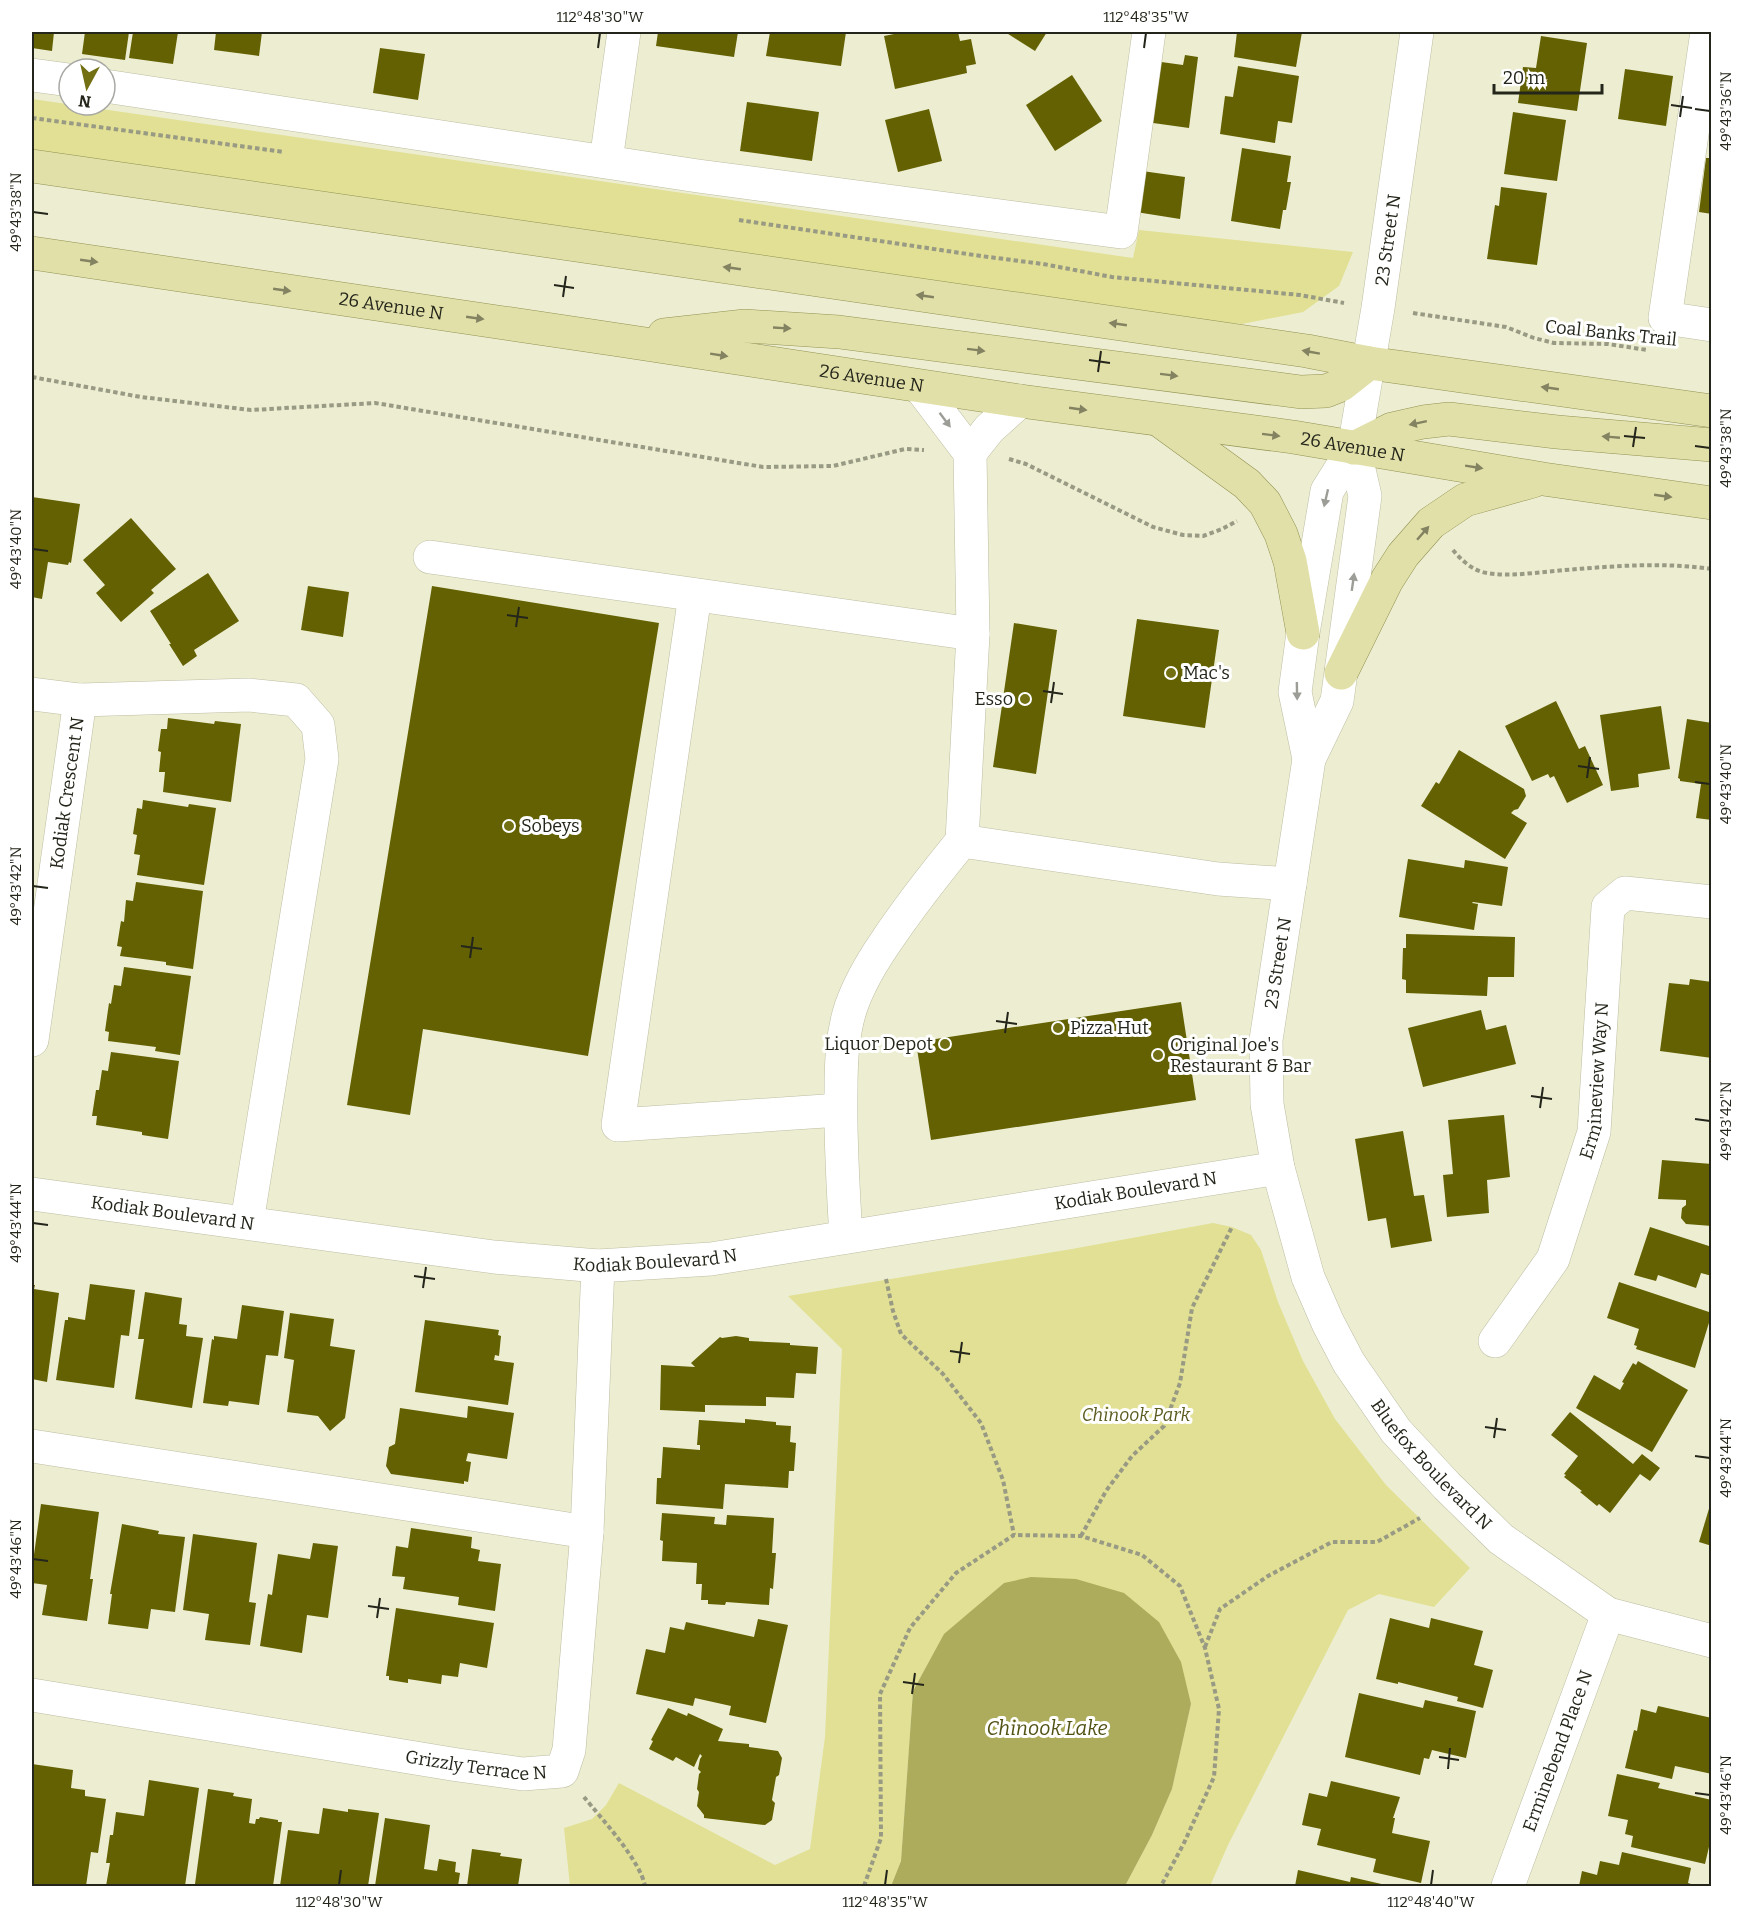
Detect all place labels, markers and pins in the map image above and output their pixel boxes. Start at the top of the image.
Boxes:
place label: Mac's [1183,662,1230,684]
marker: Mac's [1164,666,1178,680]
place label: Esso [975,688,1013,710]
marker: Esso [1018,692,1032,706]
place label: Sobeys [521,815,580,837]
marker: Sobeys [502,819,516,833]
place label: Pizza Hut [1070,1017,1149,1039]
marker: Pizza Hut [1051,1021,1065,1035]
place label: Liquor Depot [824,1033,933,1055]
place label: Original Joe's Restaurant & Bar [1170,1034,1311,1077]
marker: Liquor Depot [938,1037,952,1051]
marker: Original Joe's Restaurant & Bar [1151,1048,1165,1062]

